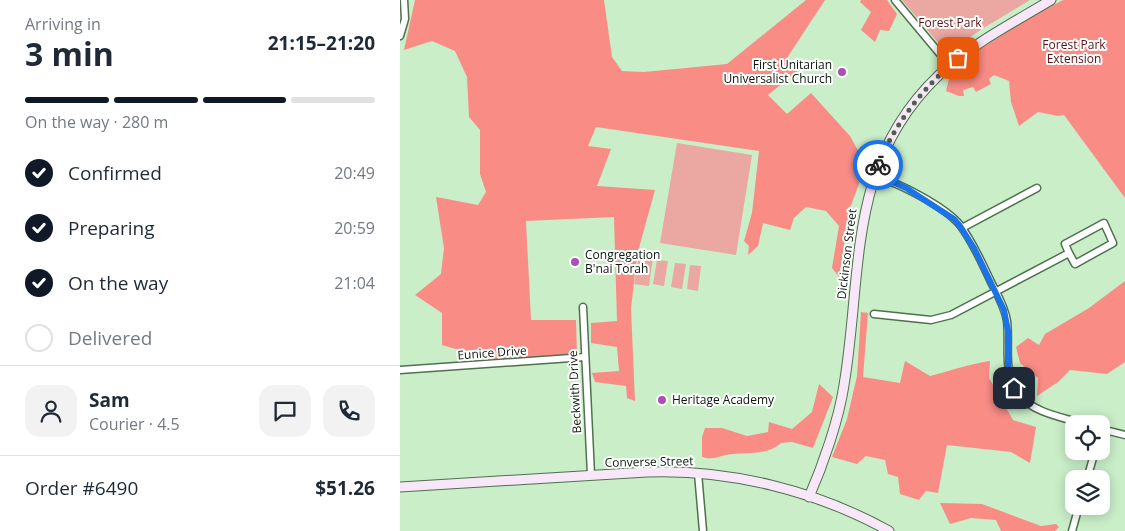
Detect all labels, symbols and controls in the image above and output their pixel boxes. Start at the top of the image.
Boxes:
text: Arriving in [25,13,101,35]
park label: Forest Park [918,14,982,31]
text: 21:15–21:20 [268,30,375,56]
text: 3 min [25,32,114,75]
park label: Forest Park Extension [1042,36,1106,67]
pin [937,37,979,79]
icon: bag [944,44,972,72]
place label: First Unitarian Universalist Church [723,56,832,87]
marker: First Unitarian Universalist Church [836,66,848,78]
text: On the way · 280 m [25,111,168,133]
courier [853,140,903,190]
icon: bike [864,151,892,179]
icon: check [25,159,53,187]
text: Confirmed [68,160,162,186]
text: 20:49 [334,162,375,184]
street label: Dickinson Street [833,208,860,300]
icon: check [25,214,53,242]
text: Preparing [68,215,155,241]
text: 20:59 [334,217,375,239]
place label: Congregation B'nai Torah [585,246,660,277]
marker: Congregation B'nai Torah [569,256,581,268]
icon: check [25,269,53,297]
text: On the way [68,270,168,296]
text: 21:04 [334,272,375,294]
text: Delivered [68,325,152,351]
street label: Eunice Drive [457,342,527,363]
street label: Beckwith Drive [564,350,585,434]
pin [993,367,1035,409]
icon: home [1000,374,1028,402]
button: person [25,385,77,437]
button: chat [259,385,311,437]
button: phone [323,385,375,437]
text: Sam [89,387,130,413]
place label: Heritage Academy [672,391,775,408]
marker: Heritage Academy [656,394,668,406]
text: Courier · 4.5 [89,413,180,435]
map controls [1065,415,1110,515]
button: locate [1065,415,1110,460]
street label: Converse Street [604,452,694,471]
button: layers [1065,470,1110,515]
text: Order #6490 [25,475,138,501]
text: $51.26 [315,475,375,501]

